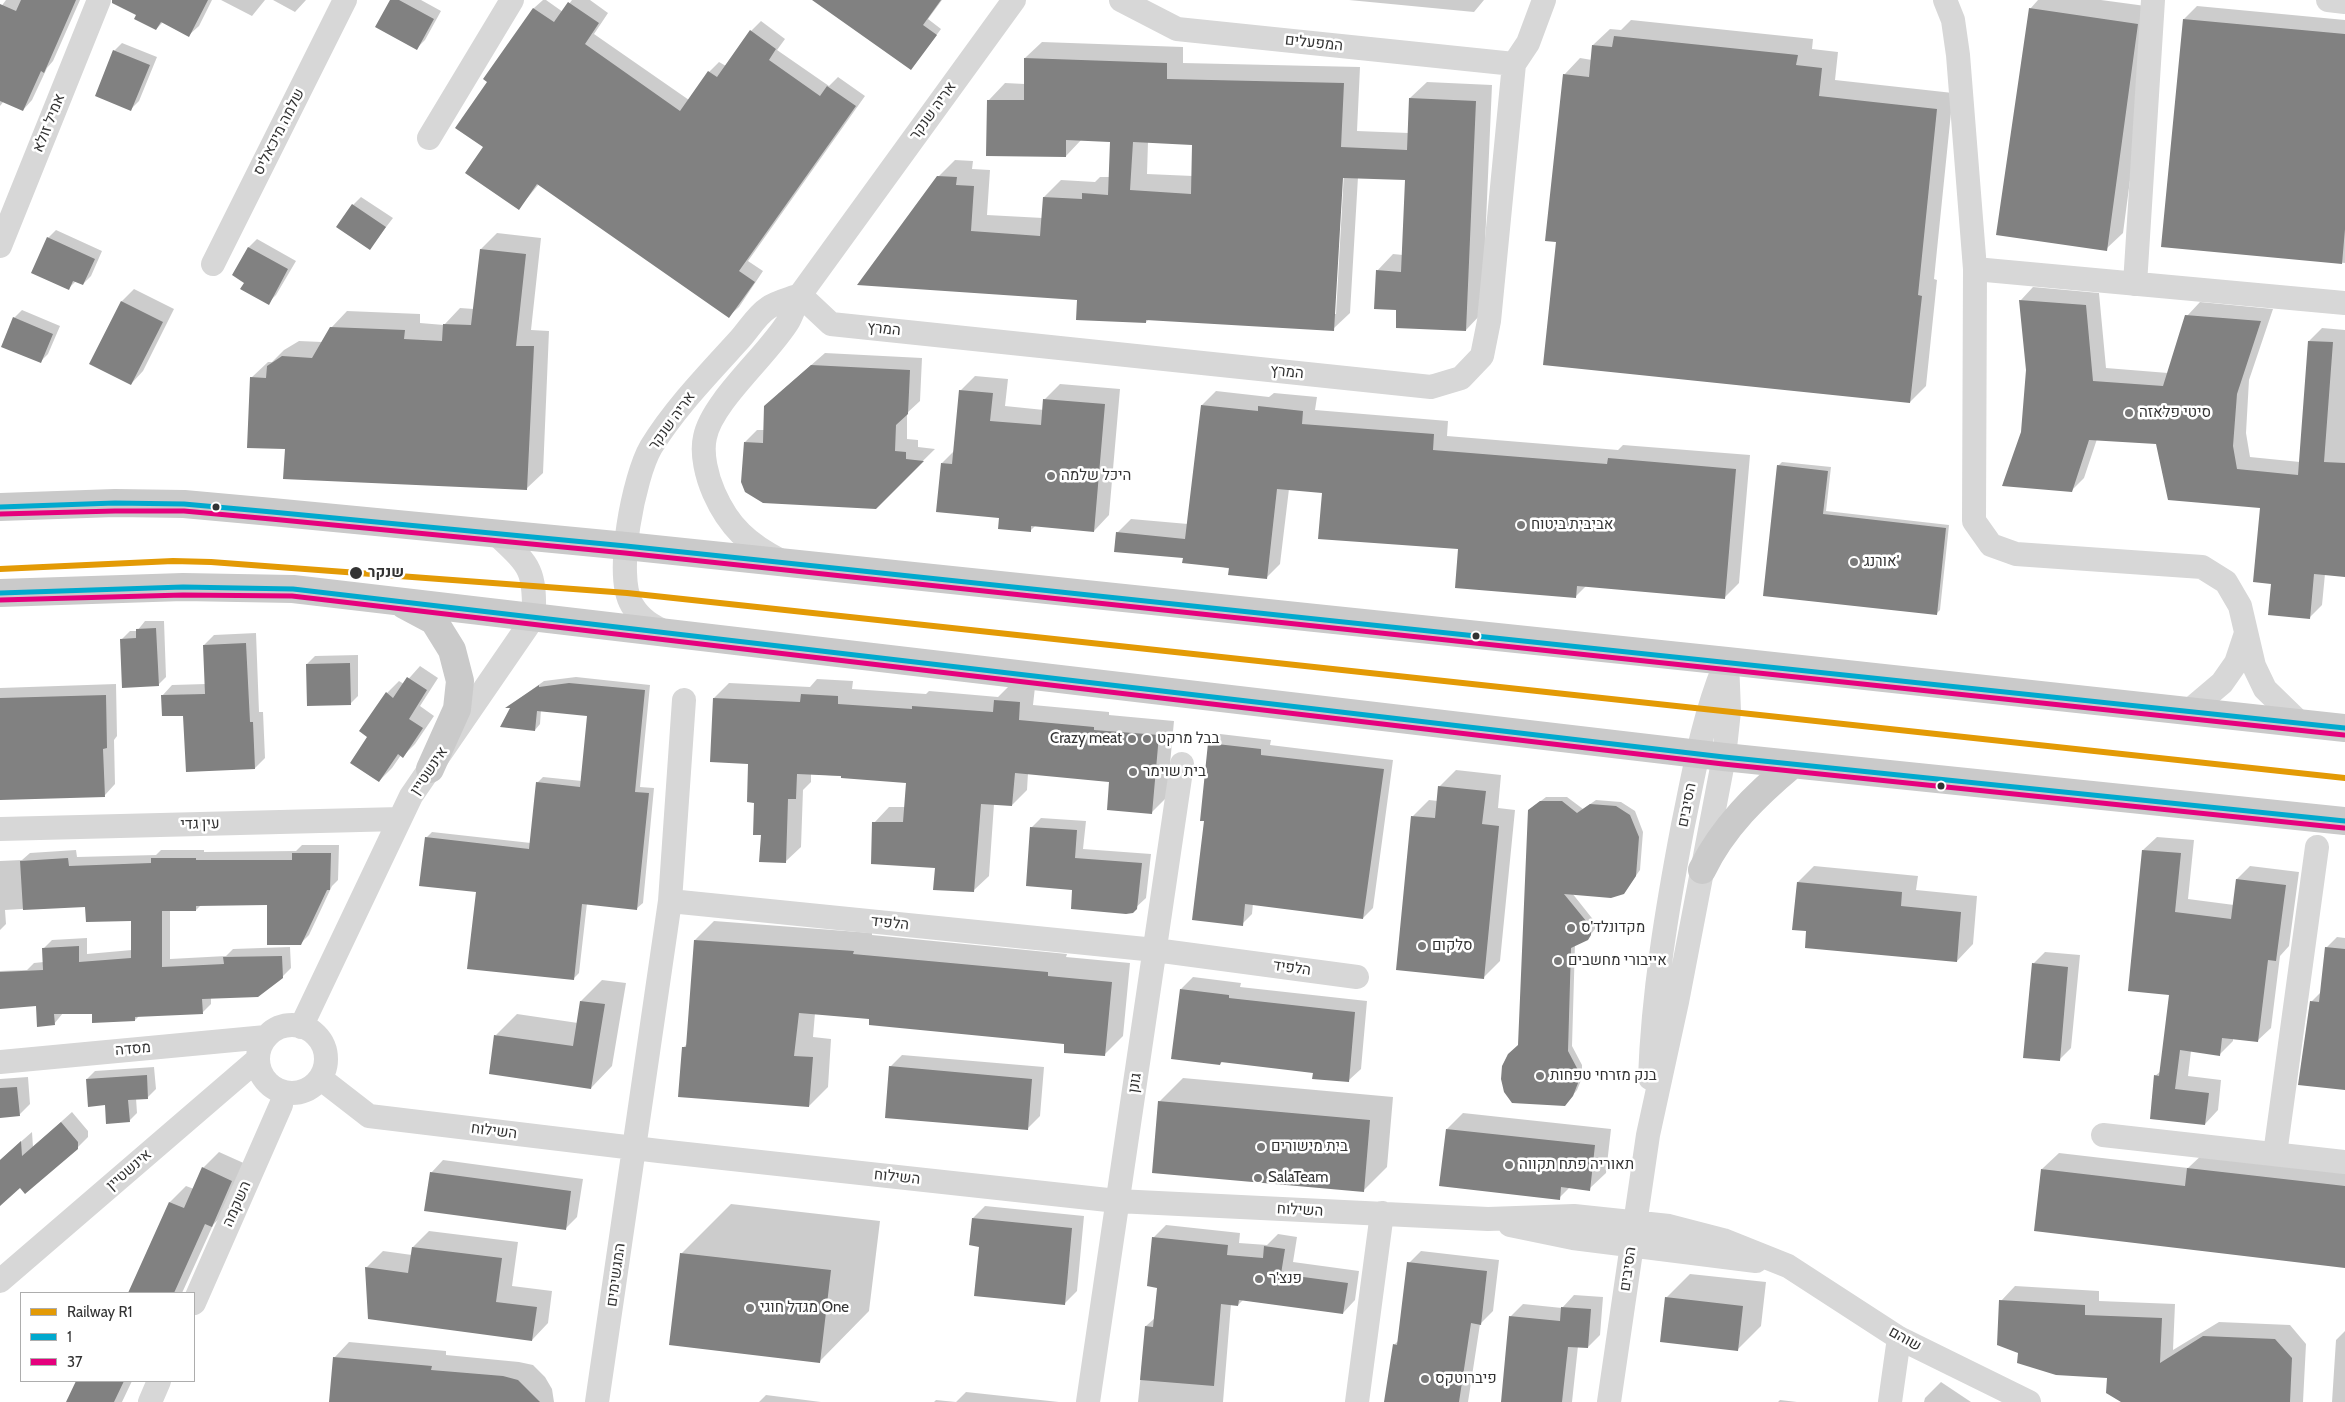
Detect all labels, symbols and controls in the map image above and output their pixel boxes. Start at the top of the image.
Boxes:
street label: המפעלים [1284,31,1344,55]
street label: אריה שנקר [906,78,960,144]
street label: שלמה מיכאליס [249,86,309,178]
street label: אמיל זולא [29,91,69,155]
street label: המרץ [866,318,902,340]
street label: המרץ [1269,361,1305,383]
street label: אריה שנקר [645,388,699,454]
place label: סיטי פלאזה [2139,404,2211,422]
marker: סיטי פלאזה [2123,407,2135,419]
place label: היכל שלמה [1061,467,1131,485]
marker: היכל שלמה [1045,470,1057,482]
unlabelled marker [211,502,221,512]
place label: אביבית ביטוח [1531,516,1613,534]
marker: אביבית ביטוח [1515,519,1527,531]
place label: אורנג' [1864,553,1899,571]
marker: אורנג' [1848,556,1860,568]
place label: שנקר [368,564,404,582]
marker: שנקר [348,565,364,581]
unlabelled marker [1471,631,1481,641]
place label: Crazy meat [1050,730,1122,748]
place label: בבל מרקט [1157,730,1219,748]
marker: Crazy meat [1126,733,1138,745]
marker: בבל מרקט [1141,733,1153,745]
street label: אינשטיין [406,744,452,798]
place label: בית שוימר [1143,763,1206,781]
marker: בית שוימר [1127,766,1139,778]
street label: הסיבים [1674,781,1700,829]
unlabelled marker [1936,781,1946,791]
street label: עין גדי [180,815,220,833]
street label: הלפיד [870,912,910,934]
place label: מקדונלד'ס [1581,919,1645,937]
marker: מקדונלד'ס [1565,922,1577,934]
place label: סלקום [1432,937,1473,955]
marker: סלקום [1416,940,1428,952]
place label: אייבורי מחשבים [1568,952,1667,970]
marker: אייבורי מחשבים [1552,955,1564,967]
street label: הלפיד [1272,956,1312,980]
street label: מסדה [114,1038,152,1060]
place label: בנק מזרחי טפחות [1550,1067,1657,1085]
marker: בנק מזרחי טפחות [1534,1070,1546,1082]
street label: גונן [1125,1072,1145,1094]
street label: השילוח [470,1119,518,1143]
place label: בית מישורים [1271,1138,1348,1156]
marker: בית מישורים [1255,1141,1267,1153]
street label: אינשטיין [103,1145,155,1195]
place label: תאוריה פתח תקווה [1519,1156,1634,1174]
marker: תאוריה פתח תקווה [1503,1159,1515,1171]
street label: השילוח [873,1166,921,1188]
place label: SalaTeam [1268,1169,1328,1187]
marker: SalaTeam [1252,1172,1264,1184]
street label: השקמה [219,1178,255,1230]
street label: השילוח [1276,1200,1324,1220]
street label: המגשימים [603,1242,629,1308]
street label: הסיבים [1616,1246,1640,1292]
place label: פנצ'ר [1269,1270,1302,1288]
marker: פנצ'ר [1253,1273,1265,1285]
legend [20,1292,195,1382]
place label: מגדל חוגי One [760,1299,849,1317]
marker: מגדל חוגי One [744,1302,756,1314]
text: Railway R1 [67,1303,132,1321]
street label: שוהם [1885,1323,1925,1355]
text: 1 [67,1328,72,1346]
text: 37 [67,1353,83,1371]
place label: פיברוטקס [1435,1370,1497,1388]
marker: פיברוטקס [1419,1373,1431,1385]

